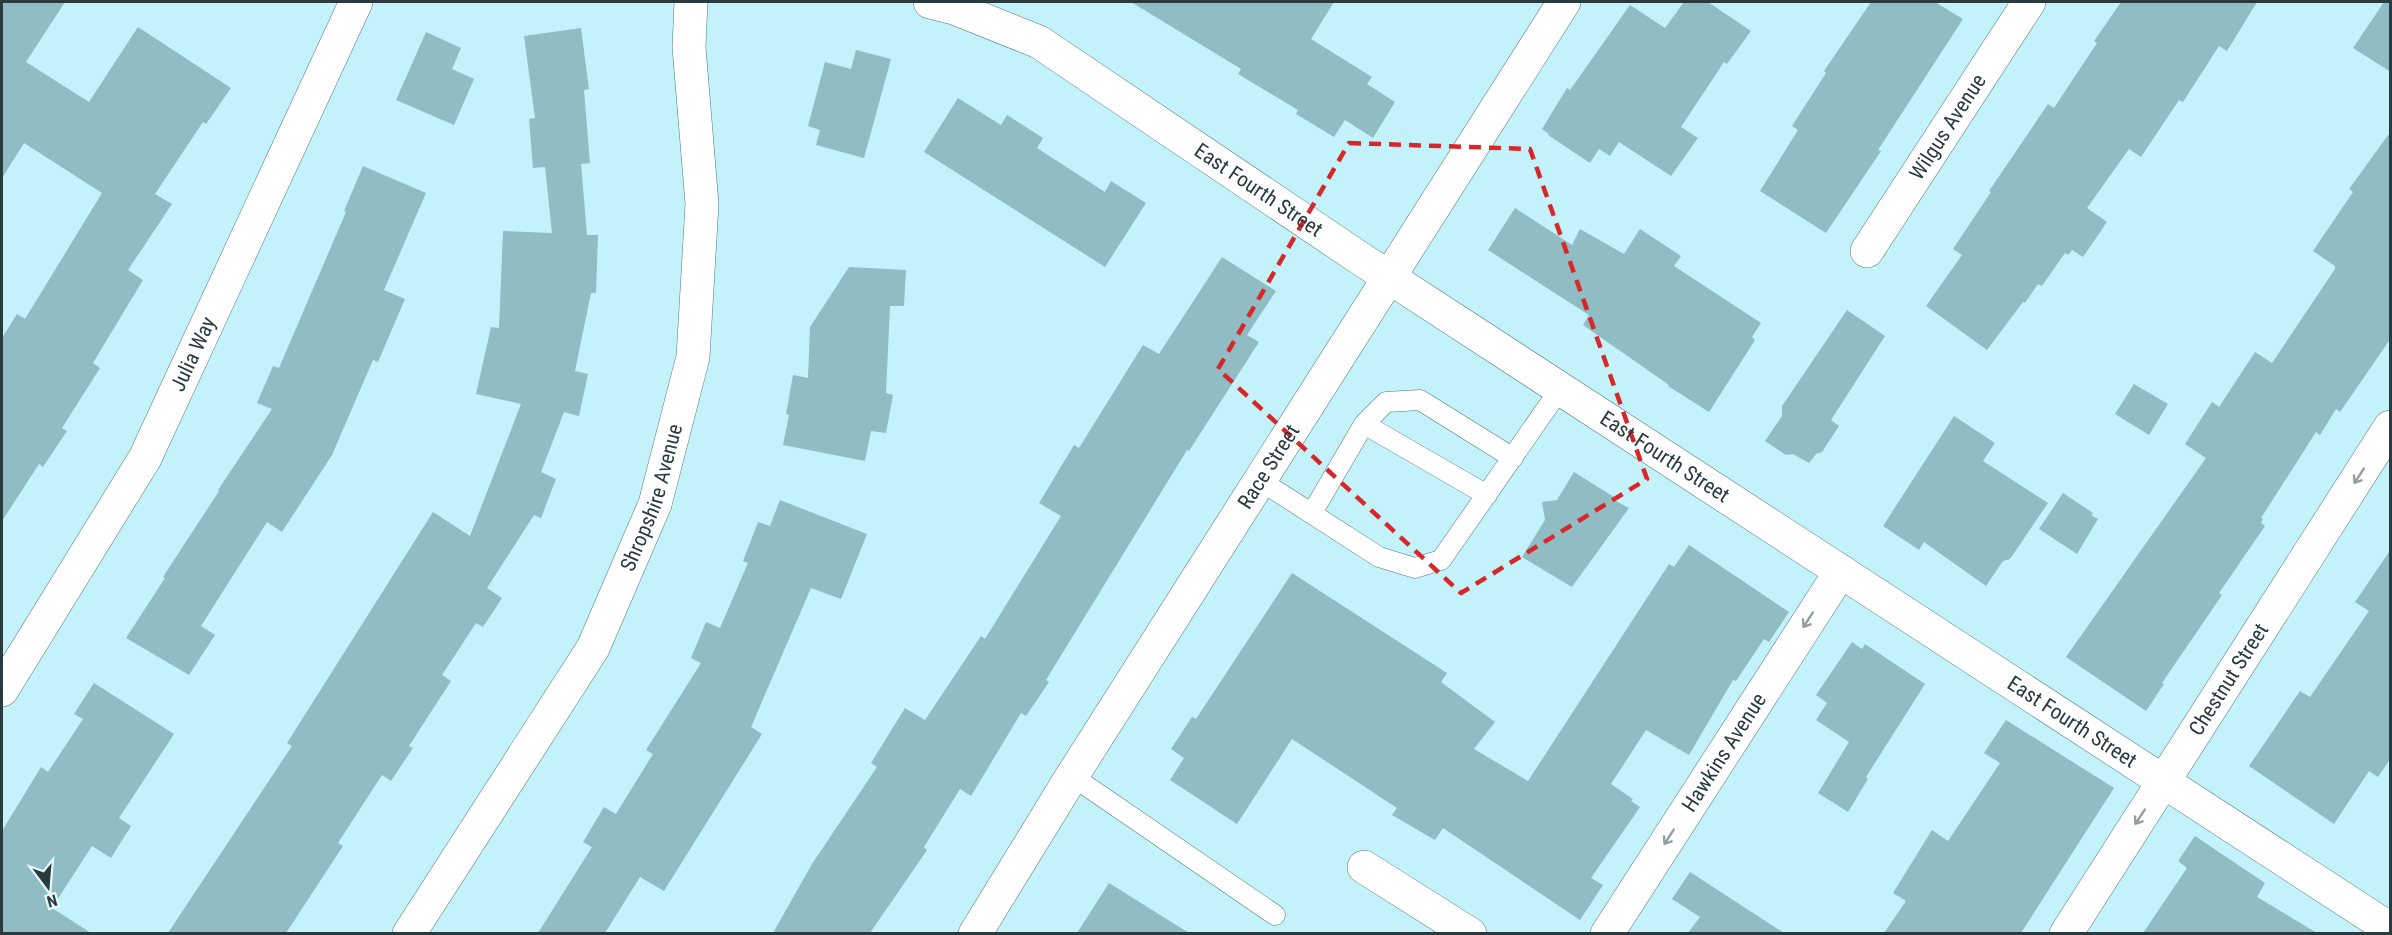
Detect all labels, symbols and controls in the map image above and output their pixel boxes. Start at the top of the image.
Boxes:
street label: Wilgus Avenue [1905,70,1991,184]
street label: East Fourth Street [1190,138,1327,242]
street label: Julia Way [166,313,221,395]
street label: East Fourth Street [1596,406,1734,507]
street label: Race Street [1233,420,1304,513]
street label: Shropshire Avenue [616,421,687,575]
one-way arrow [2353,468,2365,484]
one-way arrow [1802,611,1814,628]
street label: Chestnut Street [2184,619,2273,740]
street label: East Fourth Street [2003,671,2141,773]
street label: Hawkins Avenue [1677,689,1771,816]
one-way arrow [2134,808,2146,825]
one-way arrow [1663,828,1675,845]
north arrow [18,857,78,917]
text: N [45,890,59,911]

